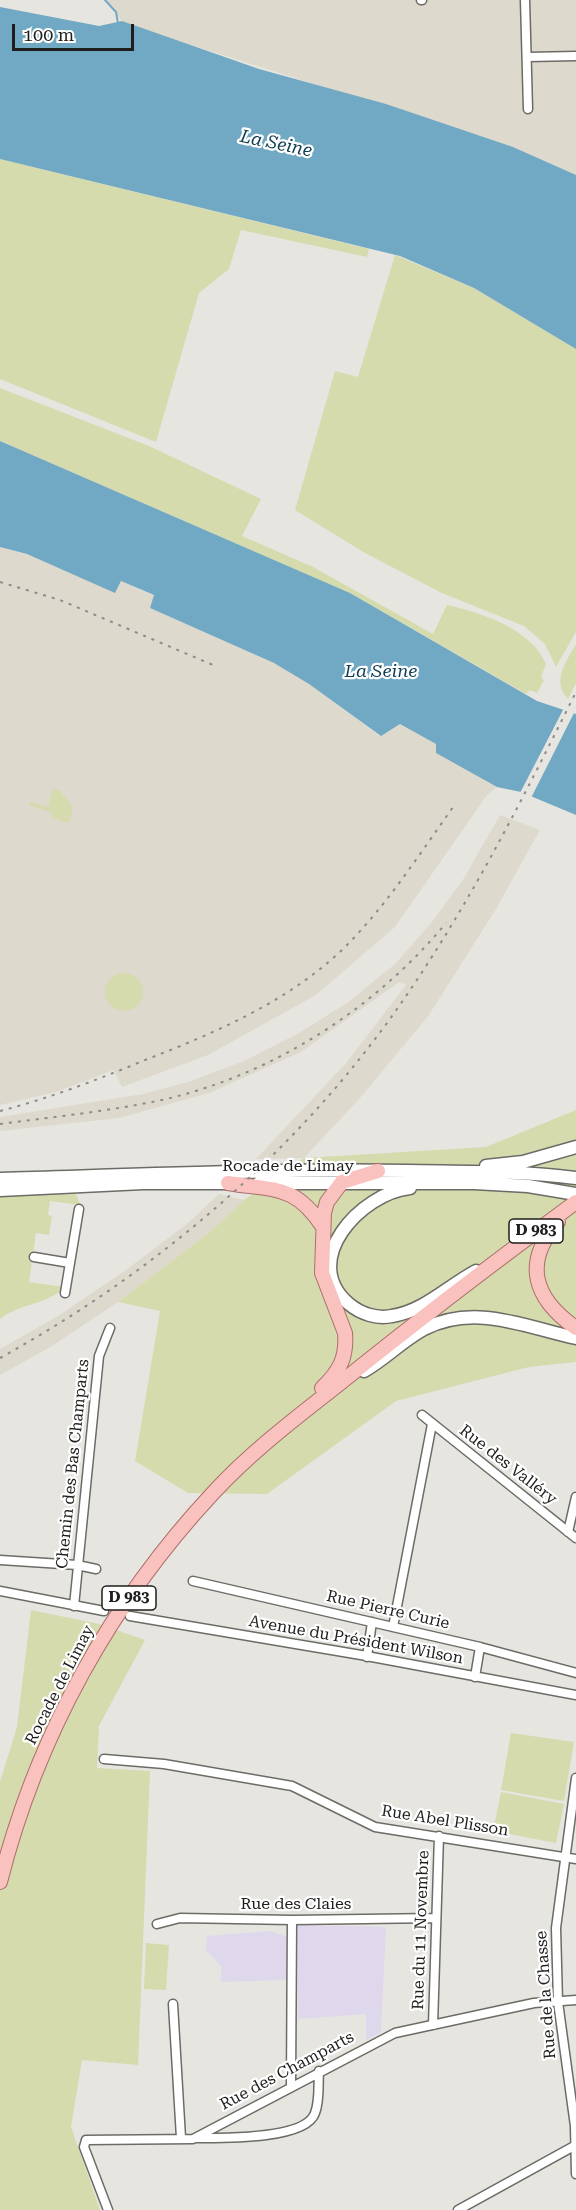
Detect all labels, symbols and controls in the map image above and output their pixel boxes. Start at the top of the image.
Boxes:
scale bar [15,12,136,50]
text: 100 m [23,24,74,45]
water label: La Seine [238,126,314,162]
water label: La Seine [345,661,417,683]
street label: Rocade de Limay [222,1156,354,1176]
road number: D 983 [509,1219,563,1243]
street label: Chemin des Bas Champarts [52,1358,94,1570]
street label: Rue des Valléry [456,1421,560,1509]
road number: D 983 [102,1586,156,1610]
street label: Rue Pierre Curie [325,1587,451,1633]
street label: Avenue du Président Wilson [247,1612,465,1668]
street label: Rocade de Limay [22,1622,98,1748]
street label: Rue Abel Plisson [380,1801,510,1841]
street label: Rue du 11 Novembre [409,1850,433,2010]
street label: Rue des Claies [241,1894,351,1914]
street label: Rue de la Chasse [532,1930,560,2060]
street label: Rue des Champarts [217,2028,357,2114]

